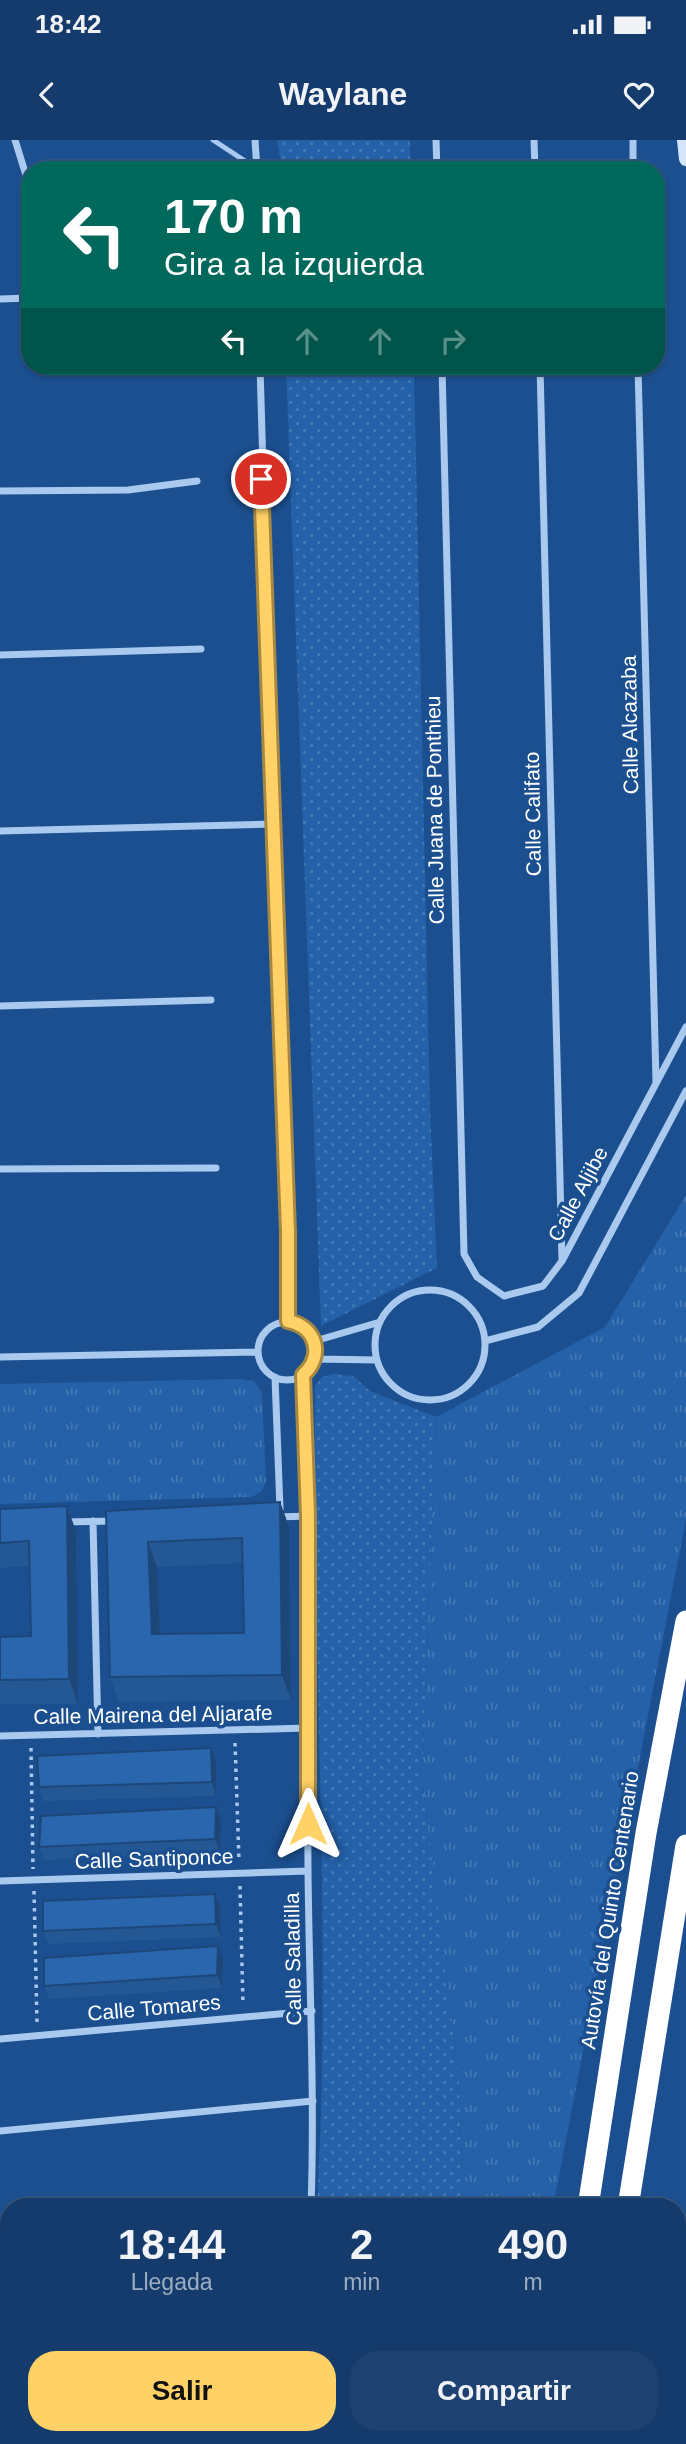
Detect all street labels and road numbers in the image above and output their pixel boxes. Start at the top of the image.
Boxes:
street label: Calle Alcazaba [617,655,642,795]
street label: Calle Juana de Ponthieu [421,695,448,925]
street label: Calle Califato [520,751,545,877]
street label: Calle Aljibe [543,1142,612,1245]
street label: Calle Mairena del Aljarafe [33,1701,273,1728]
street label: Autovía del Quinto Centenario [576,1769,643,2051]
street label: Calle Santiponce [74,1844,234,1873]
street label: Calle Saladilla [280,1892,305,2026]
street label: Calle Tomares [86,1990,222,2025]

